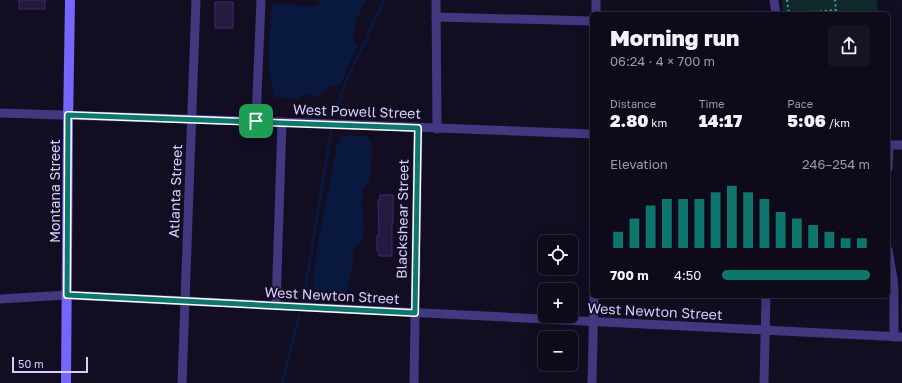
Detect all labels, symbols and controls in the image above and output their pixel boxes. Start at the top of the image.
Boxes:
text: Morning run [610,24,739,51]
button: share [828,25,870,67]
text: 06:24 · 4 × 700 m [610,53,715,69]
text: Distance [610,97,656,110]
text: Time [699,97,725,110]
text: Pace [787,97,813,110]
street label: West Powell Street [293,100,421,122]
pin [239,104,273,138]
icon: arrive [245,110,267,132]
text: 2.80 [610,110,649,131]
text: 14:17 [699,110,742,131]
text: 5:06 [787,110,826,131]
text: km [649,116,667,129]
text: /km [826,116,850,129]
street label: Montana Street [46,139,63,243]
street label: Atlanta Street [165,144,185,238]
text: Elevation [610,156,668,172]
text: 246–254 m [802,156,870,172]
street label: Blackshear Street [392,159,412,279]
map controls [538,235,578,371]
button: locate [538,235,578,275]
text: 700 m [610,267,649,283]
text: 4:50 [674,267,701,283]
street label: West Newton Street [264,283,400,307]
button: + [538,283,578,323]
street label: West Newton Street [587,299,723,323]
button: − [538,331,578,371]
scale bar [12,355,88,374]
text: 50 m [18,357,44,370]

